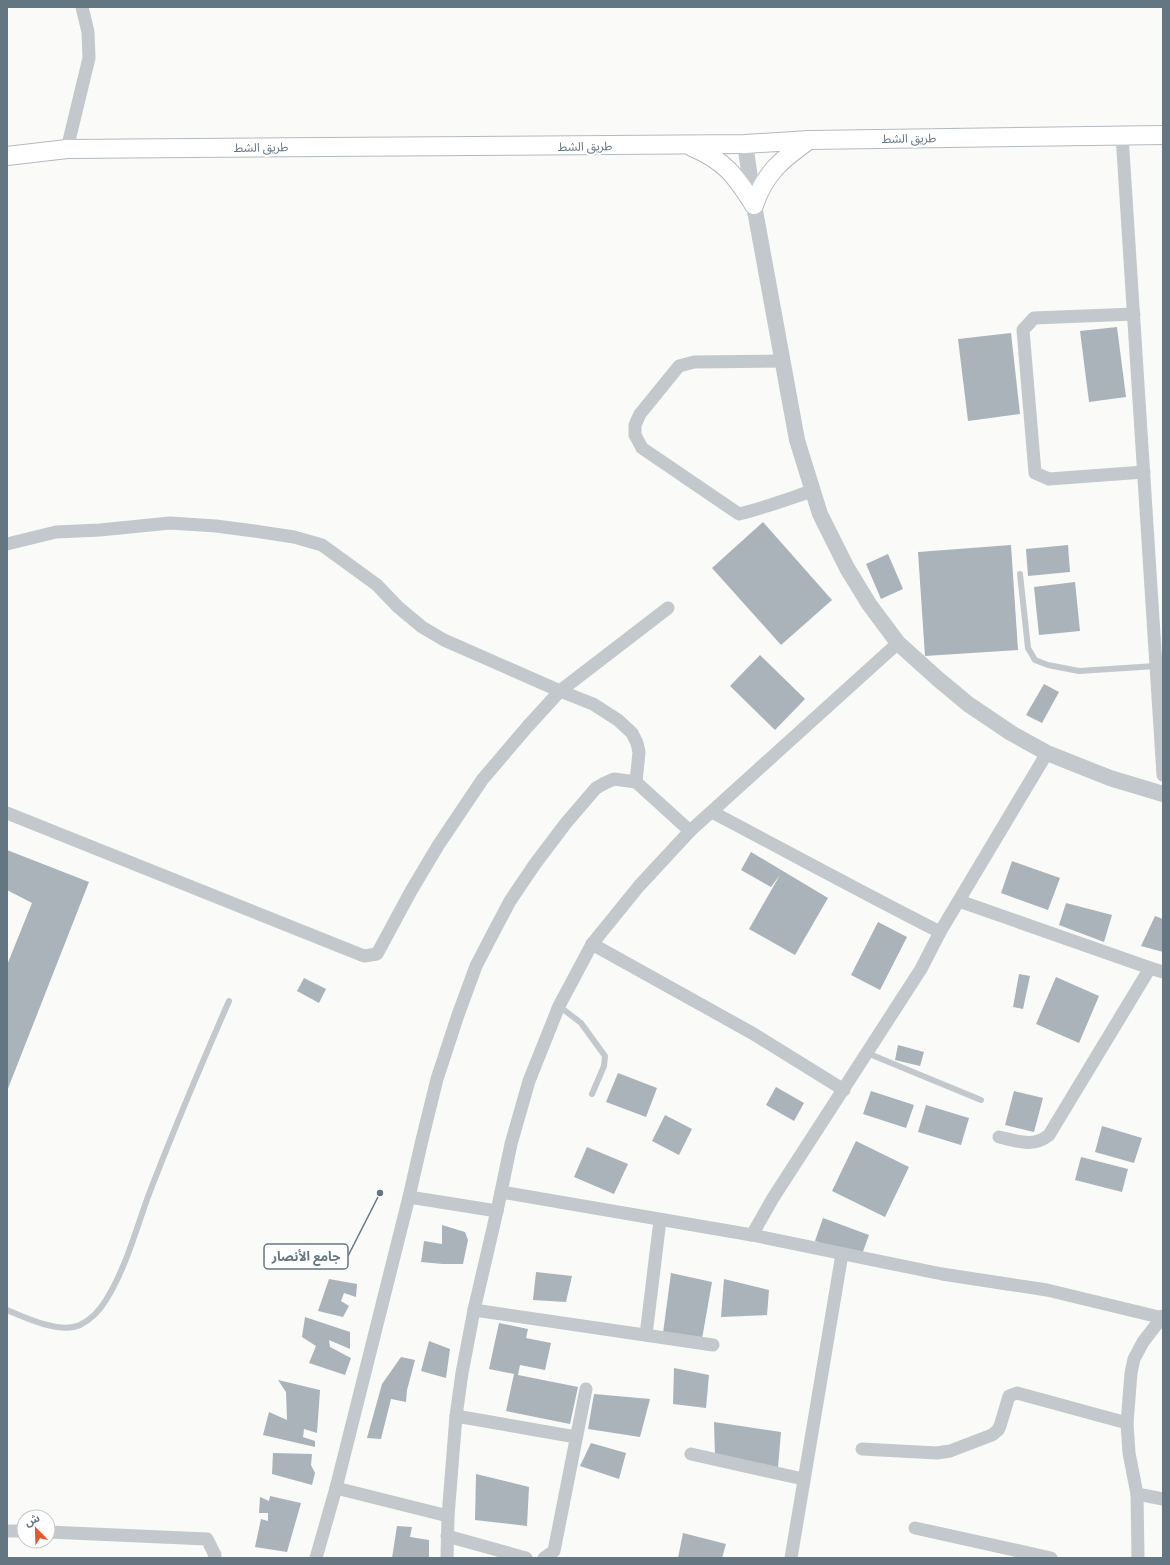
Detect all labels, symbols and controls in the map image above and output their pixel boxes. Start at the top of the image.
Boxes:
street label: طريق الشط [881,130,937,147]
street label: طريق الشط [557,138,613,155]
street label: طريق الشط [233,139,289,156]
callout: جامع الأنصار [264,1244,348,1269]
text: جامع الأنصار [271,1248,340,1266]
north arrow [16,1509,56,1549]
text: ش [22,1510,42,1529]

